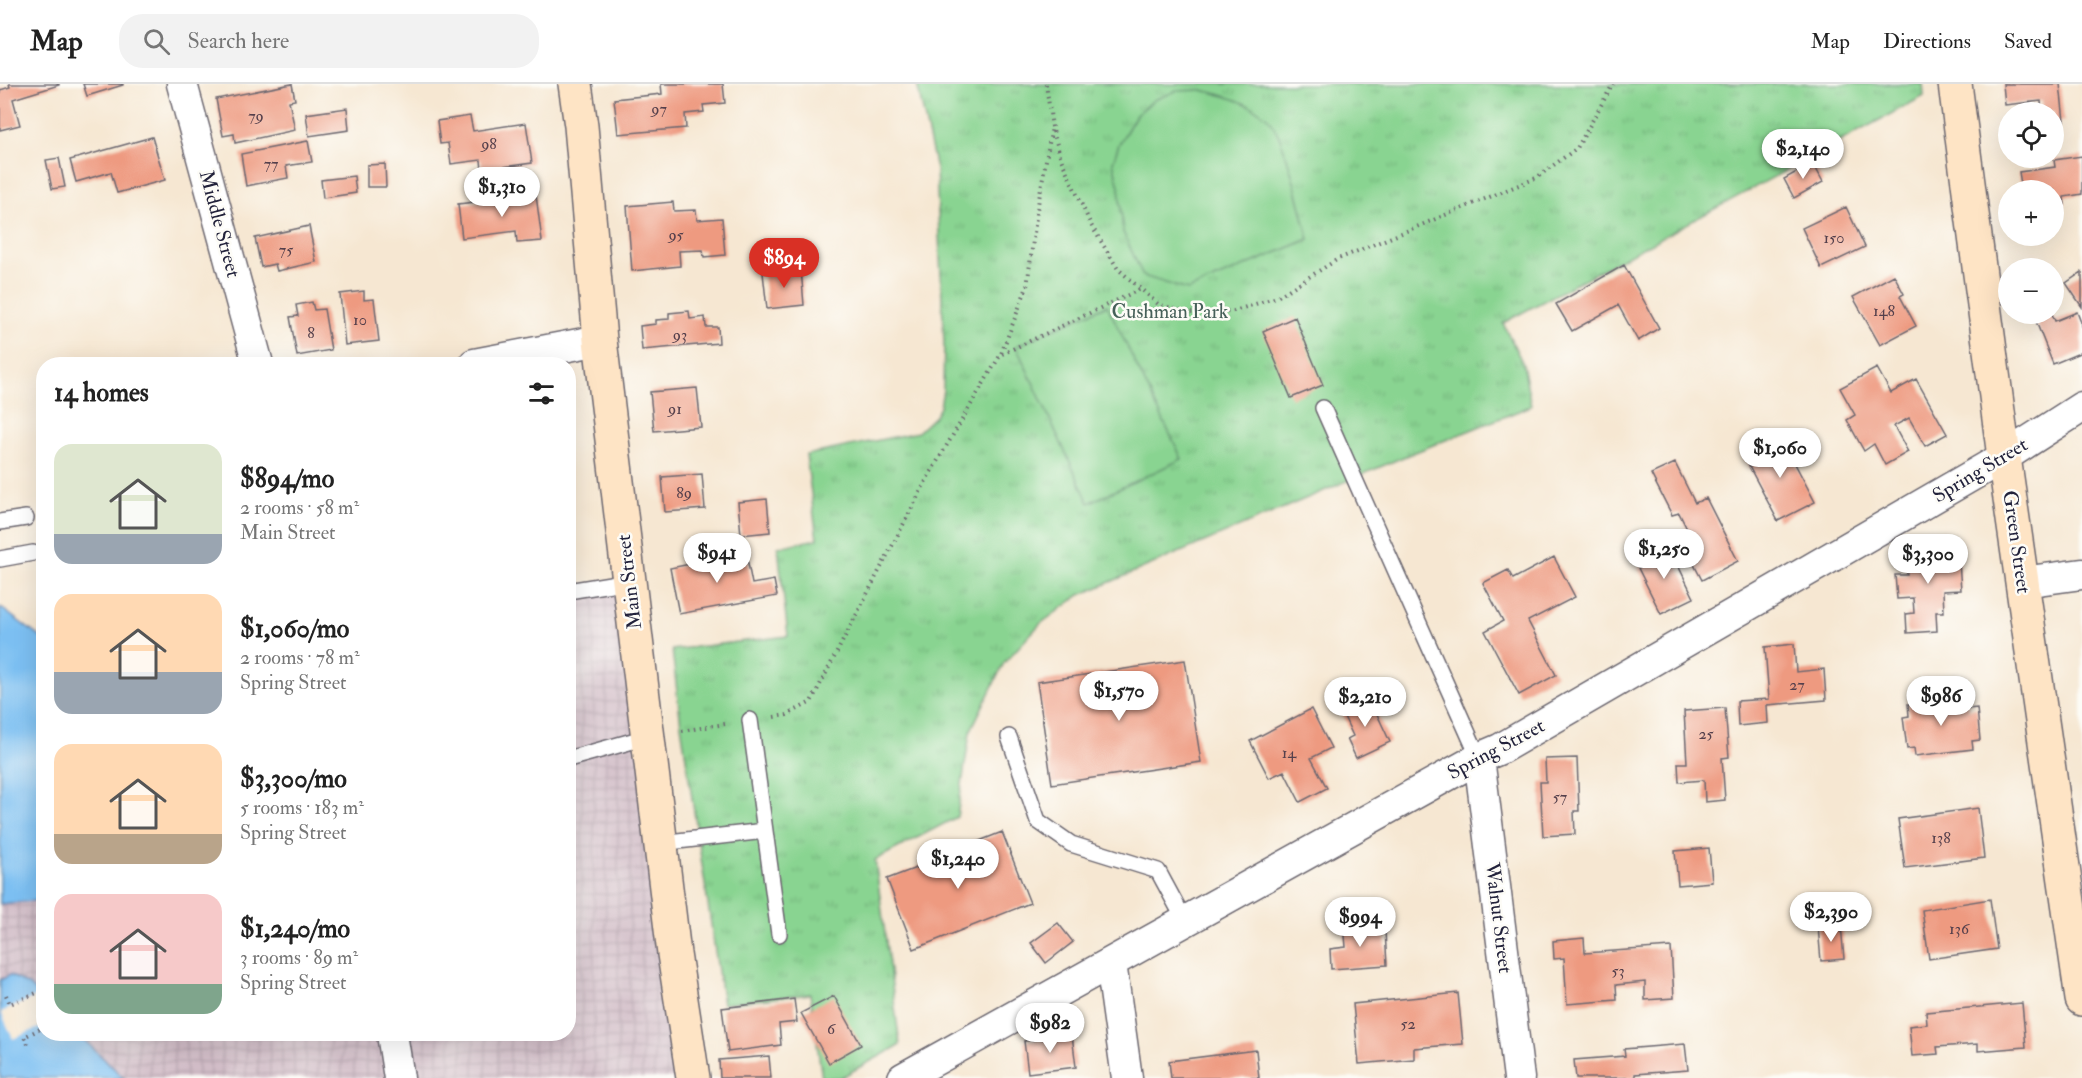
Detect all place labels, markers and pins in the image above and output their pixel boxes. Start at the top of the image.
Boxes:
pin: $2,140 [1754,129,1852,180]
pin: $1,310 [453,167,551,218]
pin: $894 [748,238,820,289]
pin: $1,060 [1731,428,1829,479]
pin: $1,250 [1615,529,1713,580]
pin: $941 [681,533,753,584]
pin: $3,300 [1879,534,1977,585]
pin: $1,570 [1070,671,1168,722]
pin: $986 [1905,676,1977,727]
pin: $2,210 [1316,677,1414,728]
pin: $1,240 [909,839,1007,890]
pin: $2,390 [1782,892,1880,943]
pin: $994 [1324,897,1396,948]
pin: $982 [1014,1003,1086,1054]

